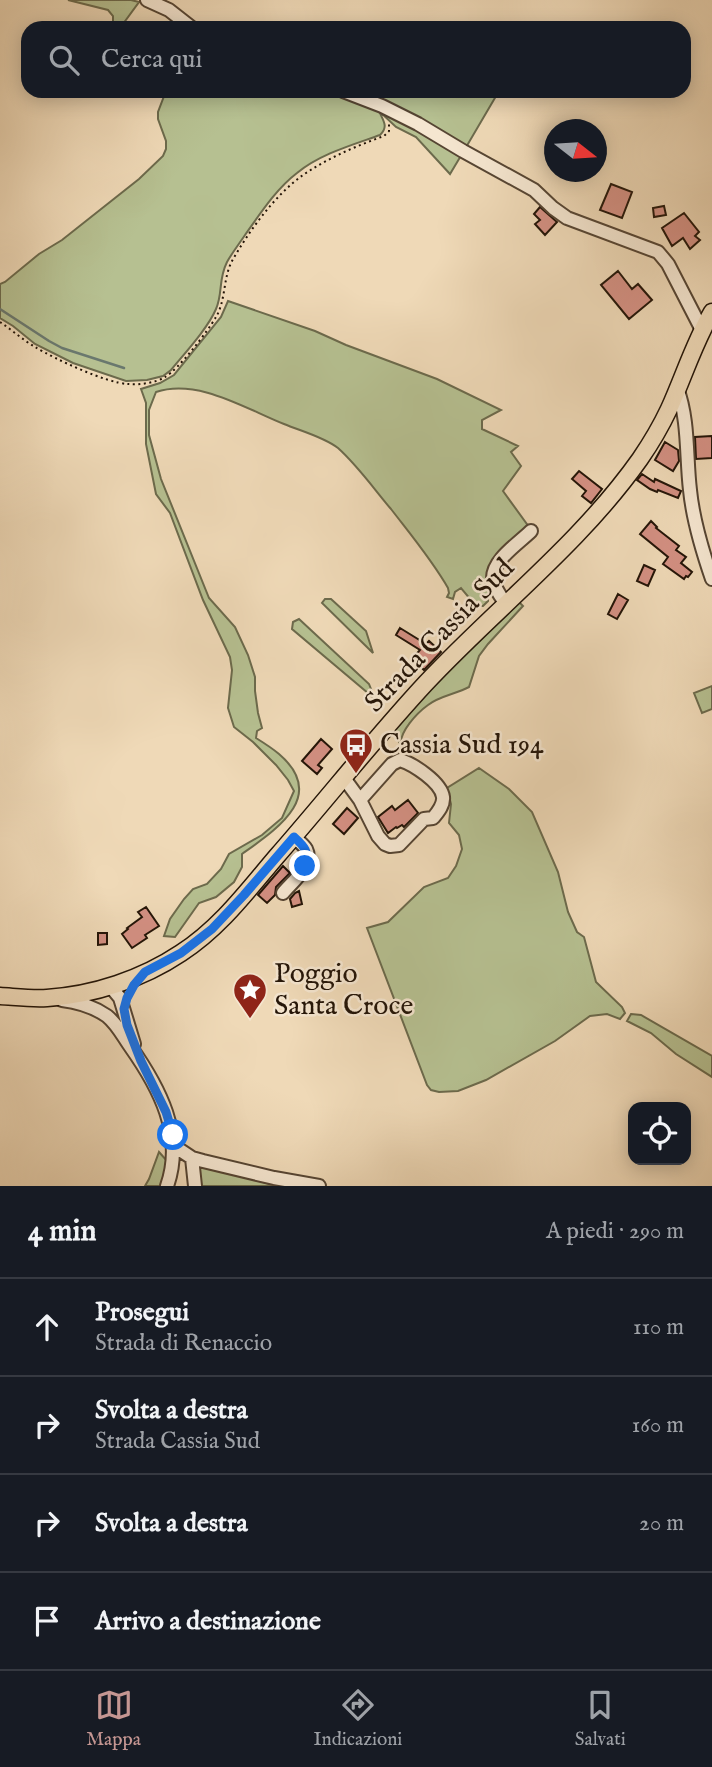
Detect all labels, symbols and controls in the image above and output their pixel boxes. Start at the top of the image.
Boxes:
search box [21,21,691,98]
icon: search [45,41,83,79]
text: Cerca qui [101,43,202,76]
north arrow [544,119,607,182]
street label: Strada Cassia Sud [358,552,522,720]
bus stop icon: Cassia Sud 194 [337,726,375,775]
place label: Cassia Sud 194 [380,728,544,763]
route end [289,850,320,881]
place label: Poggio Santa Croce [274,957,413,1024]
place icon: Poggio Santa Croce [231,971,269,1020]
map controls [628,1102,691,1165]
button: locate [628,1102,691,1165]
route start [157,1119,188,1150]
text: 4 min [28,1213,96,1251]
text: A piedi · 290 m [546,1217,684,1246]
text: Prosegui [95,1296,189,1329]
icon: ahead [28,1308,66,1346]
text: 110 m [633,1313,684,1342]
text: Strada di Renaccio [95,1329,272,1358]
text: Svolta a destra [95,1394,248,1427]
icon: right [28,1406,66,1444]
text: 160 m [632,1411,684,1440]
text: Strada Cassia Sud [95,1427,260,1456]
icon: right [28,1504,66,1542]
text: Svolta a destra [95,1507,248,1540]
text: 20 m [639,1509,684,1538]
icon: arrive [28,1602,66,1640]
text: Arrivo a destinazione [95,1605,321,1638]
tab: Mappa [86,1686,141,1752]
tab: Indicazioni [313,1686,402,1752]
tab: Salvati [575,1686,626,1752]

